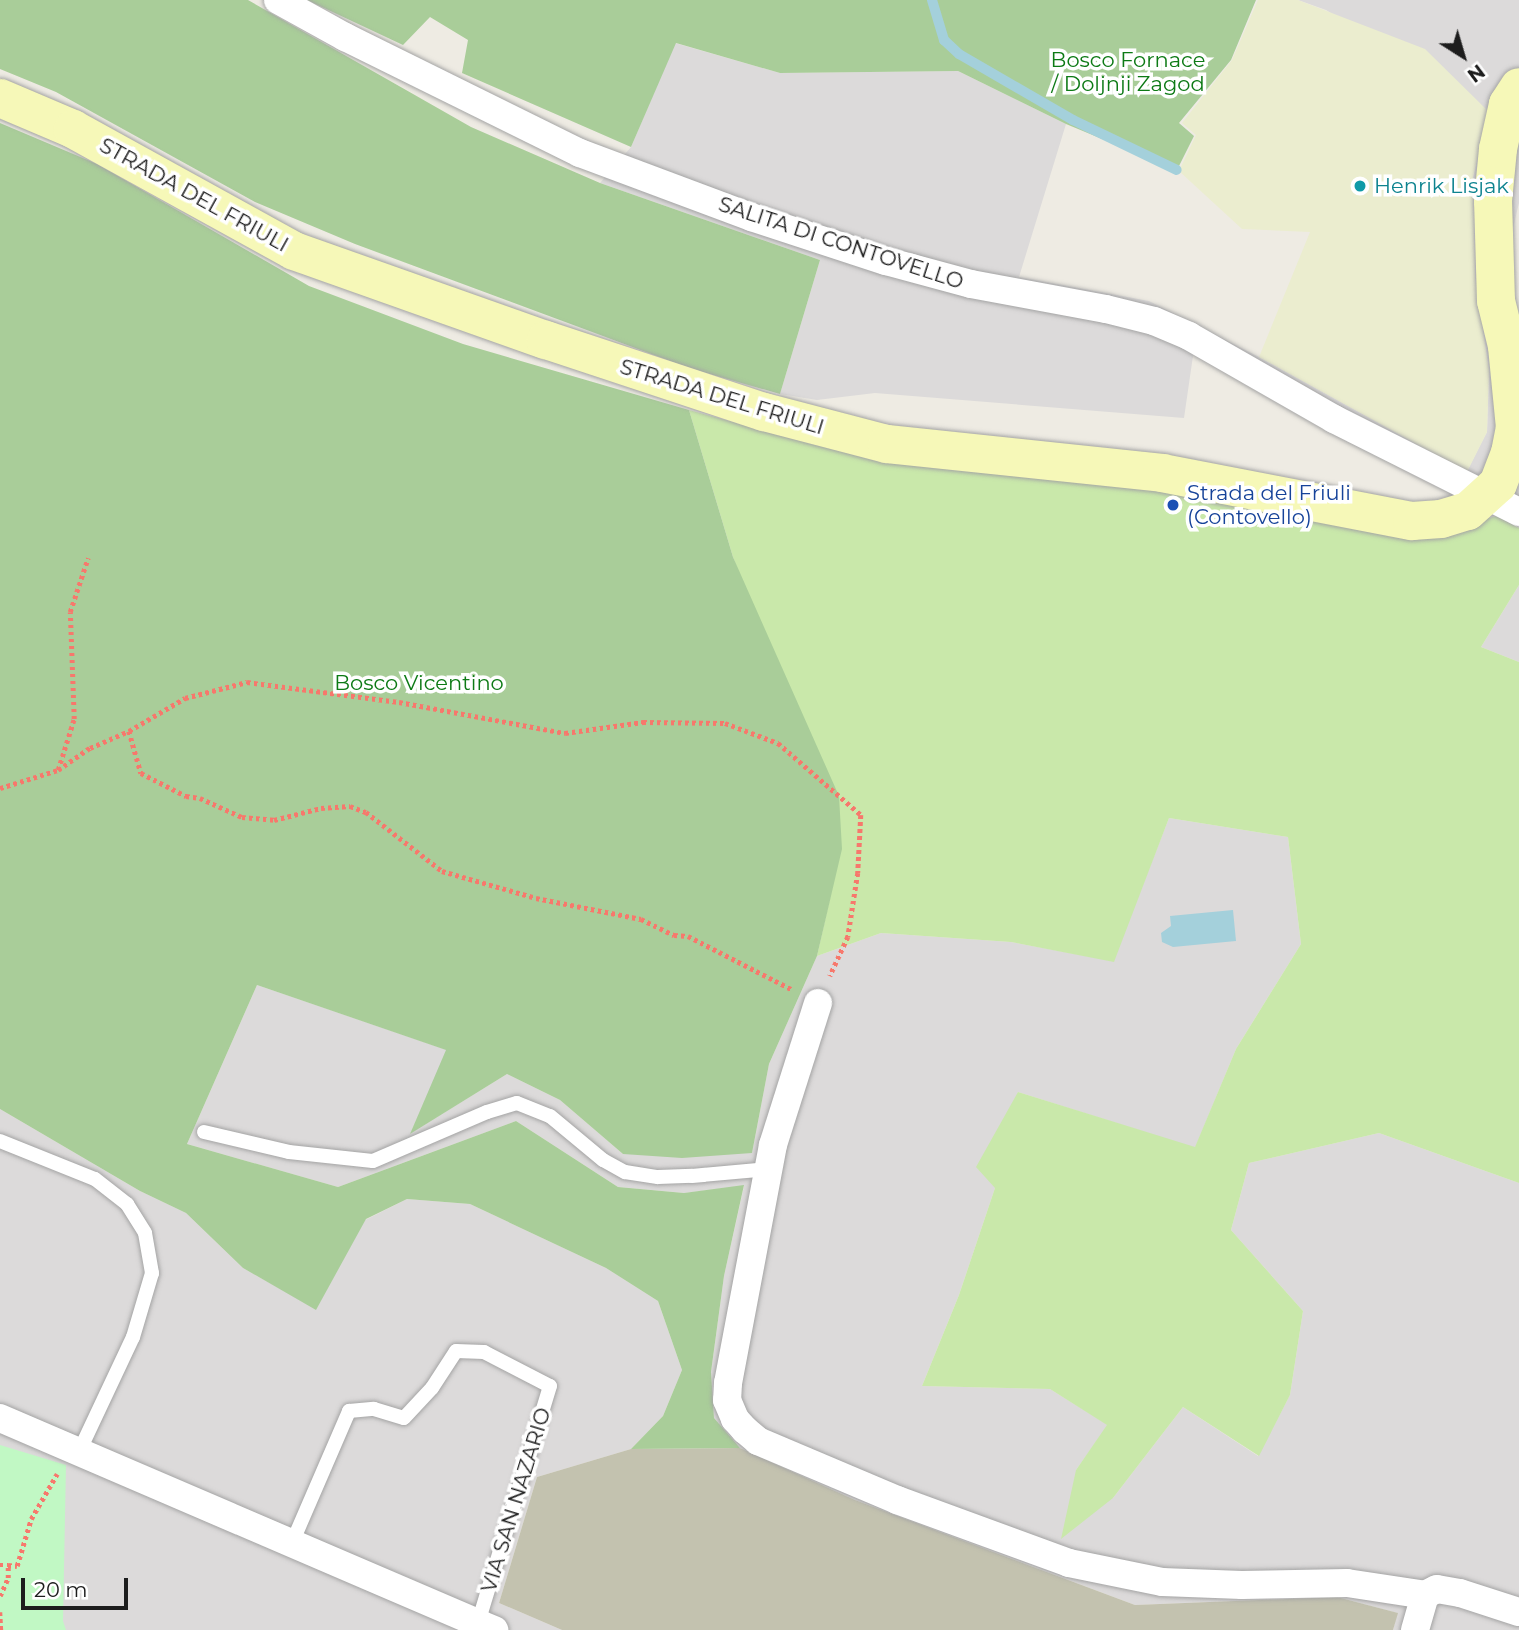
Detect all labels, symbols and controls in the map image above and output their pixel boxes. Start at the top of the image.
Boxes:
north arrow [1428,21,1498,91]
park label: Bosco Fornace / Doljnji Zagod [1051,47,1205,97]
text: N [1463,59,1489,87]
street label: STRADA DEL FRIULI [95,133,293,257]
place label: Henrik Lisjak [1374,173,1509,199]
marker: Henrik Lisjak [1352,178,1368,194]
street label: SALITA DI CONTOVELLO [715,191,967,295]
street label: STRADA DEL FRIULI [617,354,827,440]
place label: Strada del Friuli (Contovello) [1187,480,1351,530]
marker: Strada del Friuli (Contovello) [1165,497,1181,513]
park label: Bosco Vicentino [334,670,504,696]
street label: VIA SAN NAZARIO [476,1405,556,1595]
scale bar [24,1564,131,1608]
text: 20 m [34,1577,88,1602]

